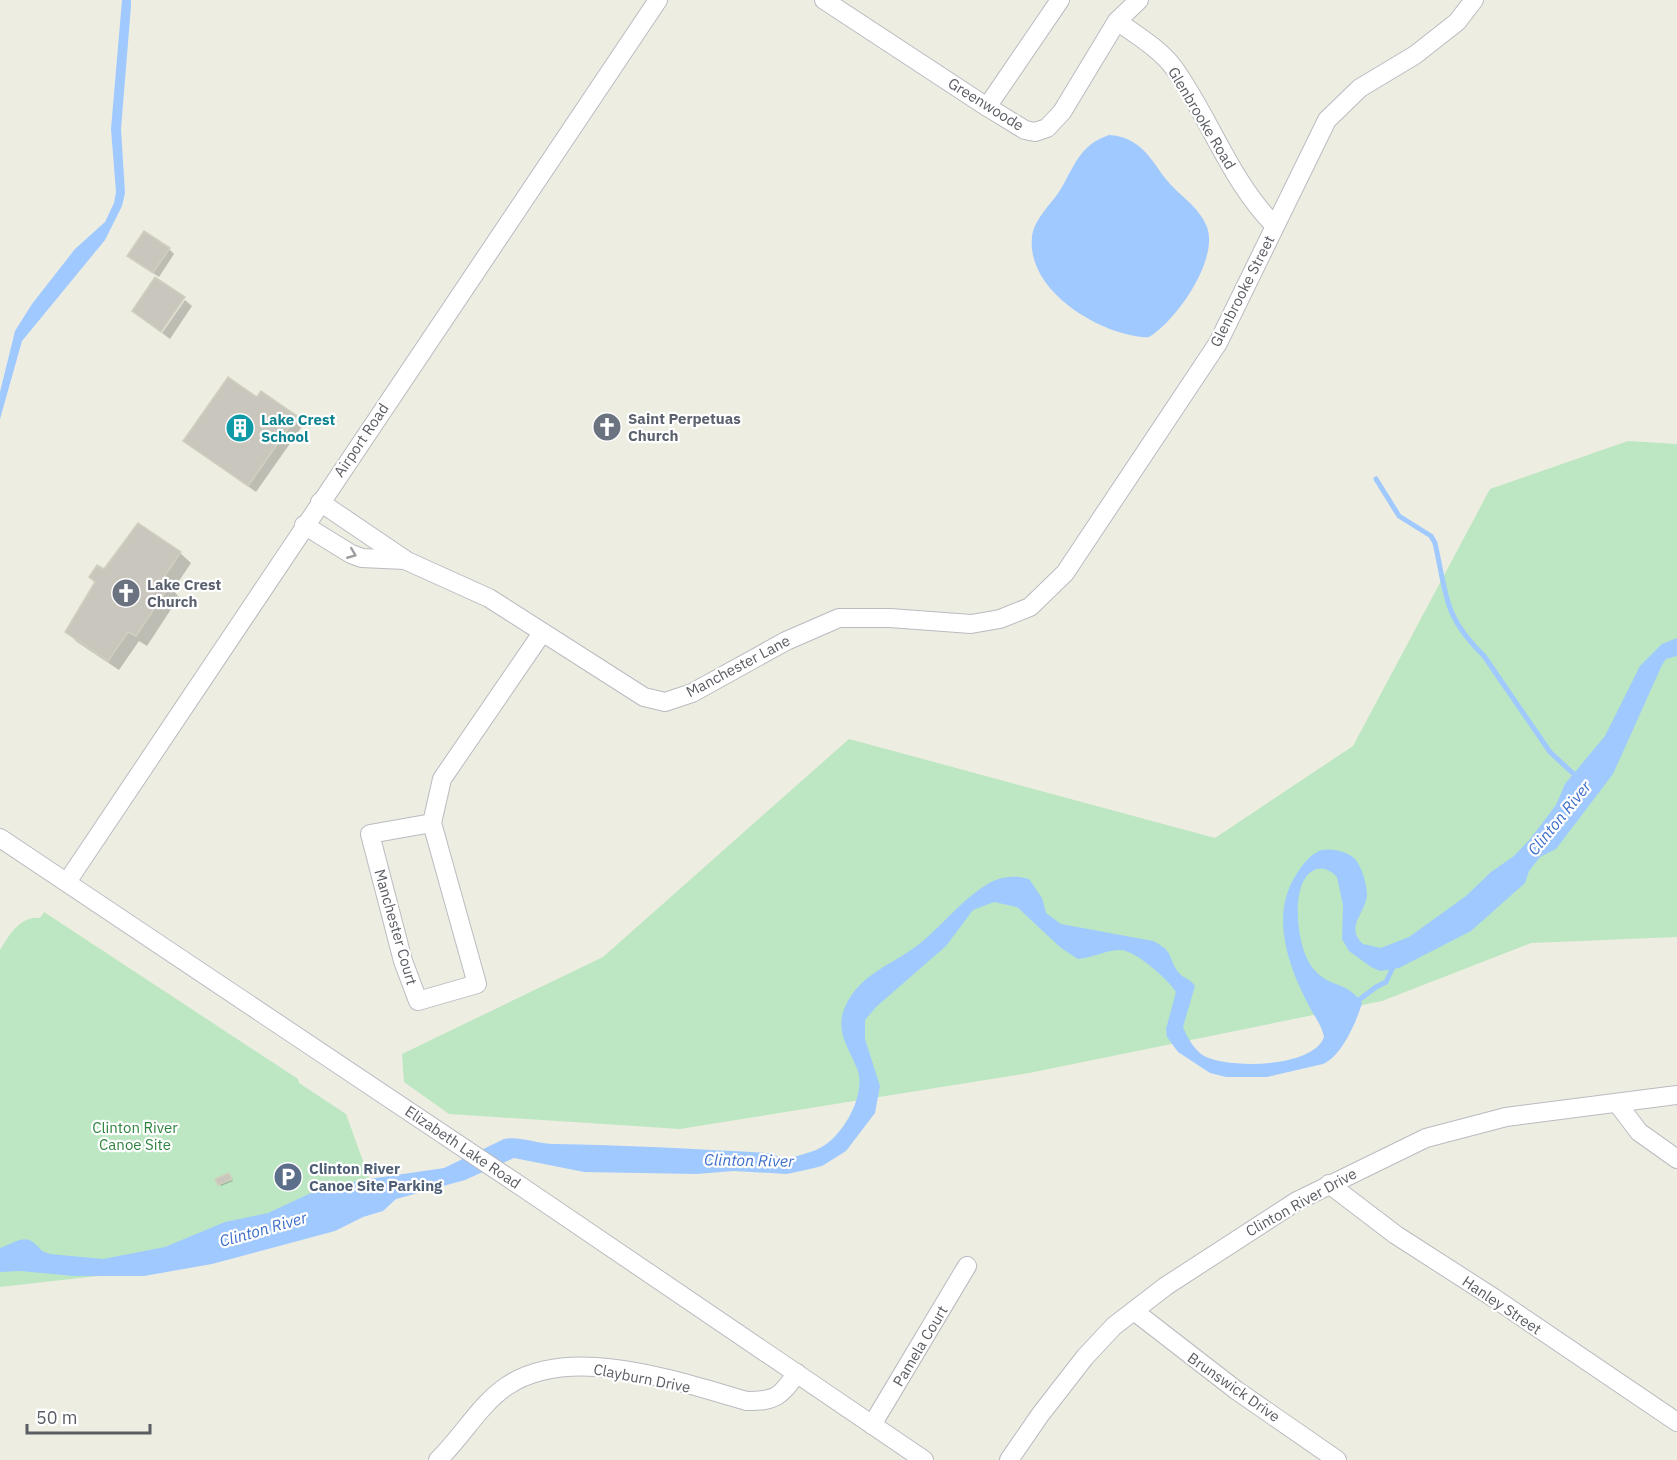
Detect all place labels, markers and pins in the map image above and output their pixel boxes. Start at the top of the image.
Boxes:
place label: Saint Perpetuas Church [628,409,741,445]
place label: Lake Crest School [261,410,335,446]
church icon: Saint Perpetuas Church [591,411,623,443]
building icon: Lake Crest School [224,412,256,444]
place label: Lake Crest Church [147,575,221,611]
church icon: Lake Crest Church [110,577,142,609]
place label: Clinton River Canoe Site Parking [309,1159,443,1195]
parking icon: Clinton River Canoe Site Parking [272,1161,304,1193]

